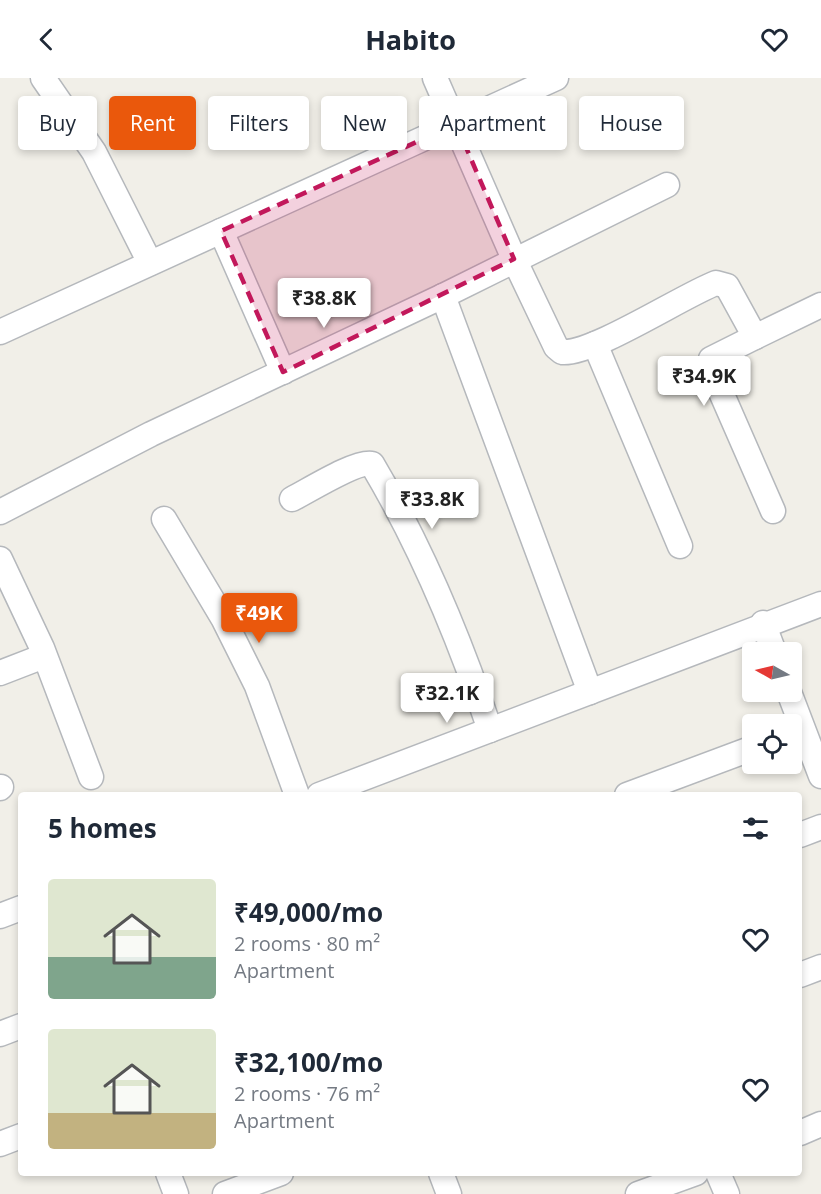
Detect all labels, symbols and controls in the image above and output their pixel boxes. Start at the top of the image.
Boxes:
text: Habito [365,21,456,58]
icon: back [30,23,63,56]
icon: heart [758,23,791,56]
chip: Buy [18,96,97,150]
chip: Rent [109,96,196,150]
chip: Filters [208,96,309,150]
chip: New [321,96,407,150]
chip: Apartment [419,96,567,150]
chip: House [579,96,684,150]
pin: ₹38.8K [275,278,373,329]
text: ₹38.8K [292,284,356,311]
pin: ₹34.9K [655,356,753,407]
text: ₹34.9K [672,362,736,389]
pin: ₹33.8K [383,479,481,530]
text: ₹33.8K [400,485,464,512]
pin: ₹49K [223,593,295,644]
text: ₹49K [235,599,283,626]
north arrow [742,642,802,702]
map controls [742,642,802,774]
pin: ₹32.1K [398,673,496,724]
text: ₹32.1K [415,679,479,706]
button: locate [742,714,802,774]
text: 5 homes [48,810,157,846]
icon: filters [739,812,772,845]
text: ₹49,000/mo [234,894,383,930]
icon: home [96,903,168,975]
icon: heart [739,923,772,956]
text: 2 rooms · 80 m² [234,930,380,957]
text: Apartment [234,957,334,984]
text: ₹32,100/mo [234,1044,383,1080]
icon: home [96,1053,168,1125]
icon: heart [739,1073,772,1106]
text: 2 rooms · 76 m² [234,1080,380,1107]
text: Apartment [234,1107,334,1134]

